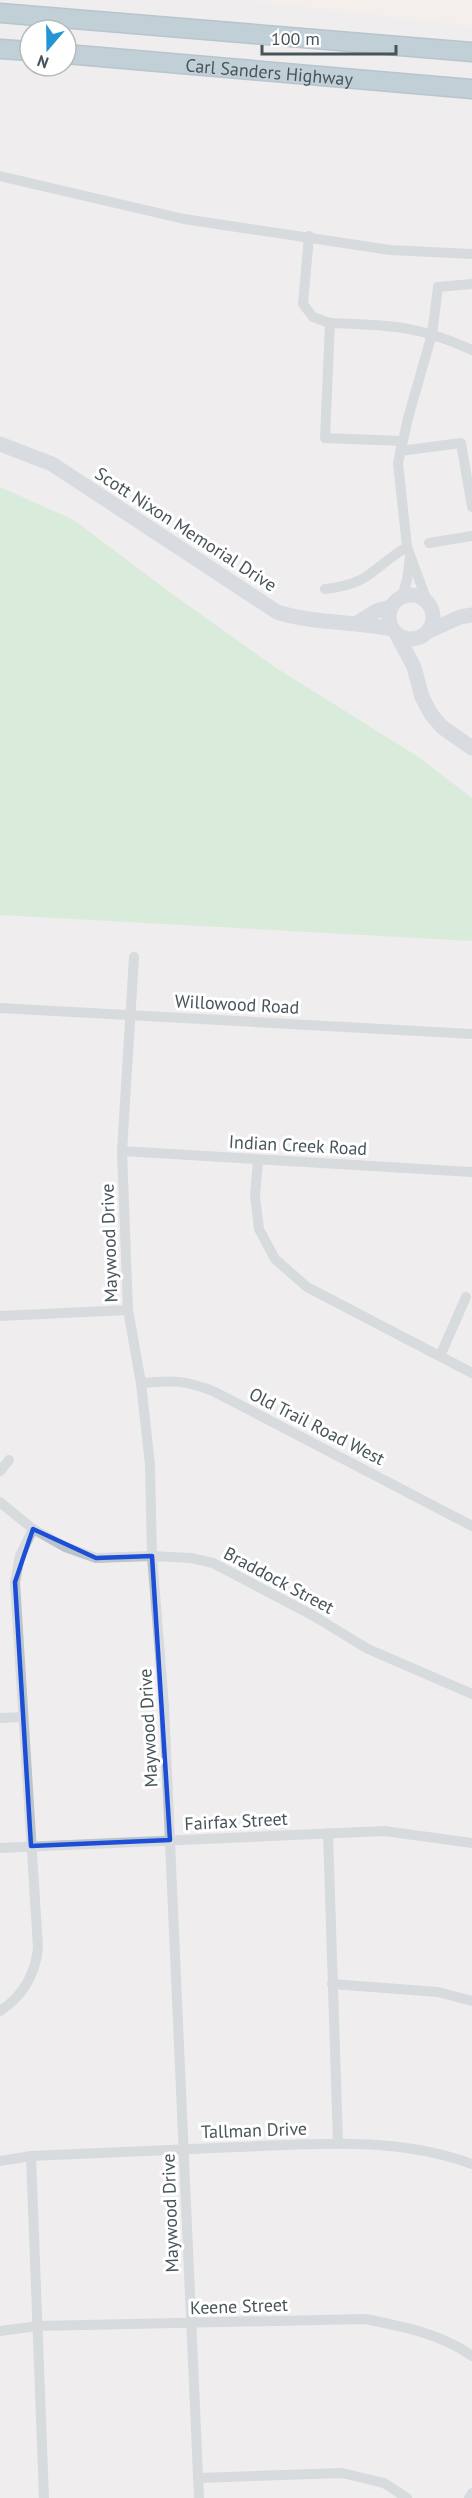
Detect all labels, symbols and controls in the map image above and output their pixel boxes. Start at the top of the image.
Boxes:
north arrow [18,18,78,78]
scale bar [262,18,396,56]
text: 100 m [271,27,320,50]
text: N [35,51,51,73]
street label: Carl Sanders Highway [185,53,354,90]
street label: Scott Nixon Memorial Drive [91,462,281,596]
street label: Willowood Road [174,989,300,1019]
street label: Indian Creek Road [228,1130,368,1160]
street label: Maywood Drive [95,1183,123,1303]
street label: Old Trail Road West [245,1382,389,1470]
street label: Braddock Street [220,1541,338,1619]
street label: Maywood Drive [133,1668,163,1788]
street label: Fairfax Street [184,1807,288,1835]
street label: Tallman Drive [201,2117,307,2143]
street label: Maywood Drive [156,2153,184,2273]
street label: Keene Street [190,2293,288,2319]

